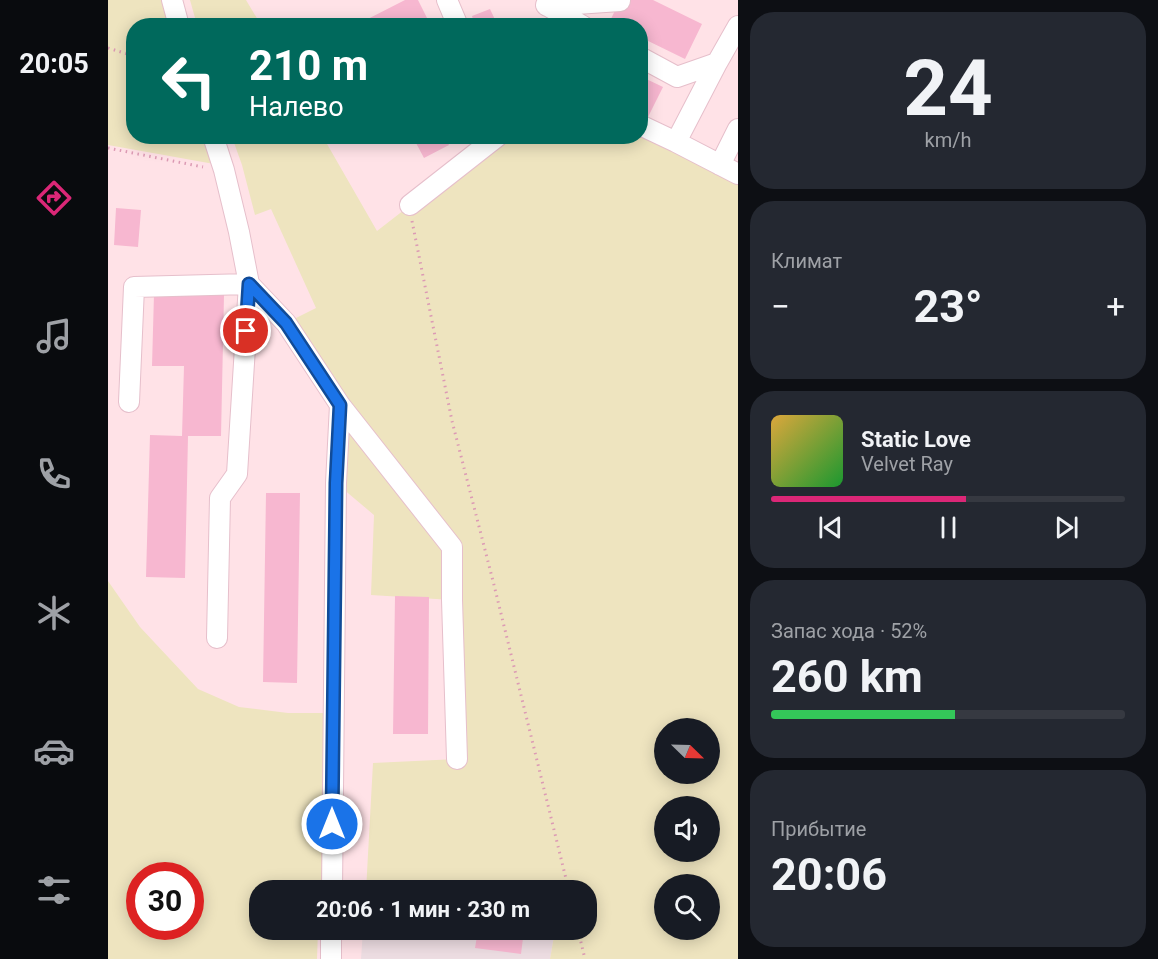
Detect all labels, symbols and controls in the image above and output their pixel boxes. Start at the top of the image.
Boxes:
text: 210 m [249,41,368,90]
icon: left [150,42,228,120]
text: 24 [903,43,993,134]
text: 20:05 [19,48,89,80]
text: Налево [249,91,344,123]
text: km/h [925,128,971,152]
icon: directions [33,177,75,219]
text: Климат [771,249,842,273]
text: 23° [913,280,983,333]
text: − [771,287,790,326]
text: + [1106,287,1125,326]
pin [220,305,271,356]
icon: arrive [229,314,262,347]
icon: music [33,315,75,357]
text: Static Love [861,427,971,452]
text: Velvet Ray [861,452,953,476]
icon: phone [33,453,75,495]
icon: previous [814,511,847,544]
icon: pause [932,511,965,544]
icon: next [1050,511,1083,544]
icon: climate [33,592,75,634]
text: Запас хода · 52% [771,619,927,643]
text: 260 km [771,650,923,703]
north arrow [654,718,720,784]
map controls [654,718,720,940]
icon: car [33,730,75,772]
position arrow [300,792,364,856]
button: sound [654,796,720,862]
text: Прибытие [771,817,866,841]
text: 20:06 [771,848,887,901]
speed limit sign: 30 [126,862,204,940]
icon: filters [33,869,75,911]
button: search [654,874,720,940]
text: 20:06 · 1 мин · 230 m [316,897,530,922]

